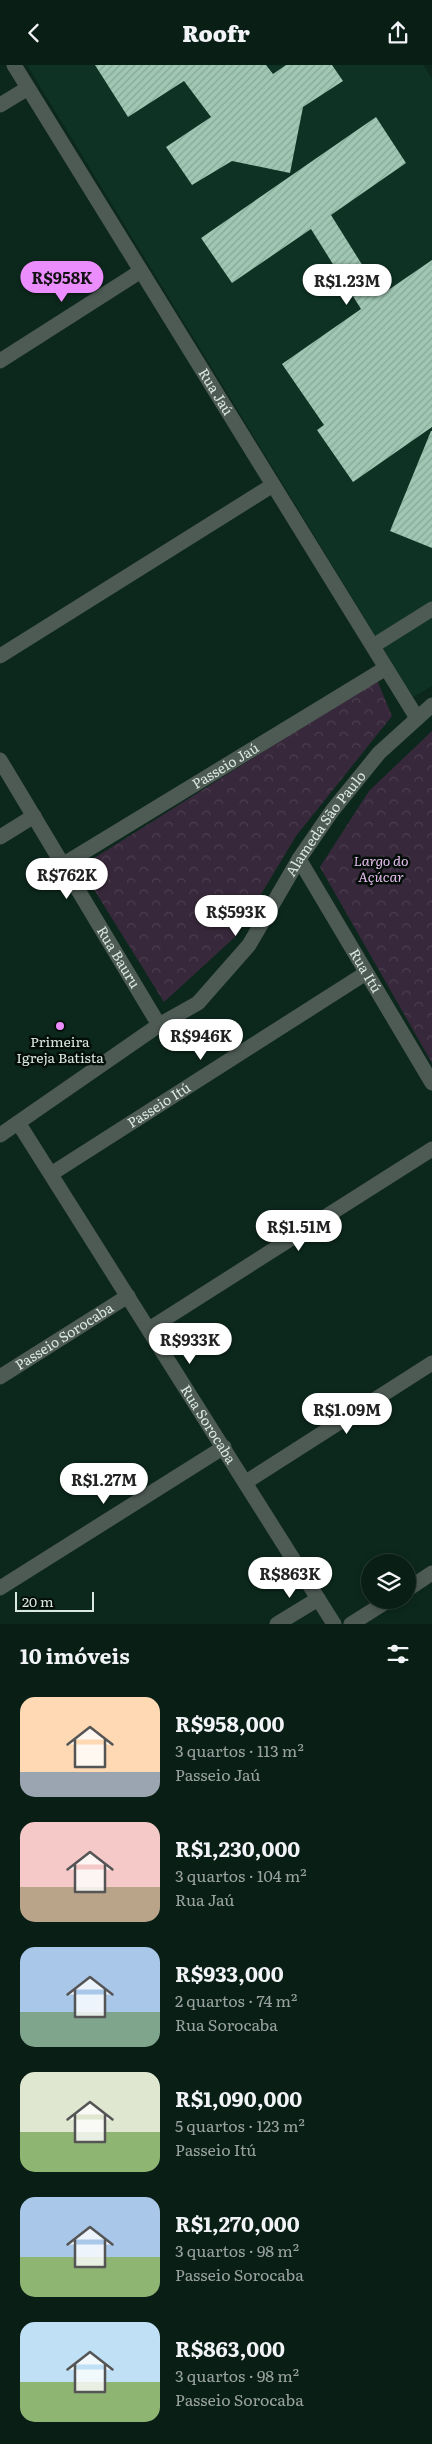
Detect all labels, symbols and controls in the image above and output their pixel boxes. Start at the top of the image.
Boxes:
text: Roofr [182,16,250,49]
icon: back [20,19,48,47]
icon: share [384,19,412,47]
pin: R$958K [21,261,103,303]
pin: R$1.23M [301,263,393,306]
text: R$958K [31,265,93,289]
text: R$1.23M [314,268,380,292]
street label: Rua Jaú [194,364,239,419]
street label: Passeio Jaú [188,737,262,793]
street label: Alameda São Paulo [280,766,370,880]
park label: Largo do Açúcar [353,850,409,886]
pin: R$762K [26,857,108,900]
text: R$762K [37,862,97,886]
pin: R$593K [195,895,277,937]
text: R$593K [206,899,266,923]
street label: Rua Bauru [93,922,146,992]
street label: Rua Itú [345,944,387,996]
pin: R$946K [160,1019,242,1061]
marker: Primeira Igreja Batista [54,1020,66,1032]
text: R$946K [170,1023,232,1047]
place label: Primeira Igreja Batista [16,1031,104,1067]
street label: Passeio Itú [123,1077,194,1132]
pin: R$1.51M [253,1209,345,1252]
text: R$1.51M [267,1214,331,1238]
street label: Passeio Sorocaba [11,1297,117,1374]
pin: R$933K [149,1323,231,1365]
text: R$933K [160,1327,220,1351]
street label: Rua Sorocaba [177,1380,242,1468]
pin: R$1.09M [301,1393,393,1435]
text: R$1.09M [313,1397,381,1421]
pin: R$1.27M [58,1463,150,1505]
text: R$1.27M [71,1467,137,1491]
map controls [361,1554,416,1609]
button: layers [361,1554,416,1609]
pin: R$863K [249,1557,331,1599]
text: R$863K [259,1561,321,1585]
scale bar [15,1589,94,1612]
text: 20 m [22,1591,54,1611]
text: 10 imóveis [20,1639,130,1670]
icon: filters [384,1640,412,1668]
text: R$958,000 [175,1707,285,1738]
icon: home [60,1717,120,1777]
text: 3 quartos · 113 m² [175,1738,304,1762]
text: Passeio Jaú [175,1762,260,1786]
text: R$1,230,000 [175,1832,300,1863]
icon: home [60,1842,120,1902]
text: 3 quartos · 104 m² [175,1863,307,1887]
text: Rua Jaú [175,1887,235,1911]
text: R$933,000 [175,1957,284,1988]
icon: home [60,1967,120,2027]
text: 2 quartos · 74 m² [175,1988,297,2012]
text: Rua Sorocaba [175,2012,278,2036]
text: R$1,090,000 [175,2082,302,2113]
icon: home [60,2092,120,2152]
text: 5 quartos · 123 m² [175,2113,305,2137]
text: Passeio Itú [175,2137,256,2161]
text: R$1,270,000 [175,2207,300,2238]
icon: home [60,2217,120,2277]
text: 3 quartos · 98 m² [175,2238,299,2262]
text: Passeio Sorocaba [175,2262,304,2286]
text: R$863,000 [175,2332,285,2363]
icon: home [60,2342,120,2402]
text: 3 quartos · 98 m² [175,2363,299,2387]
text: Passeio Sorocaba [175,2387,304,2411]

